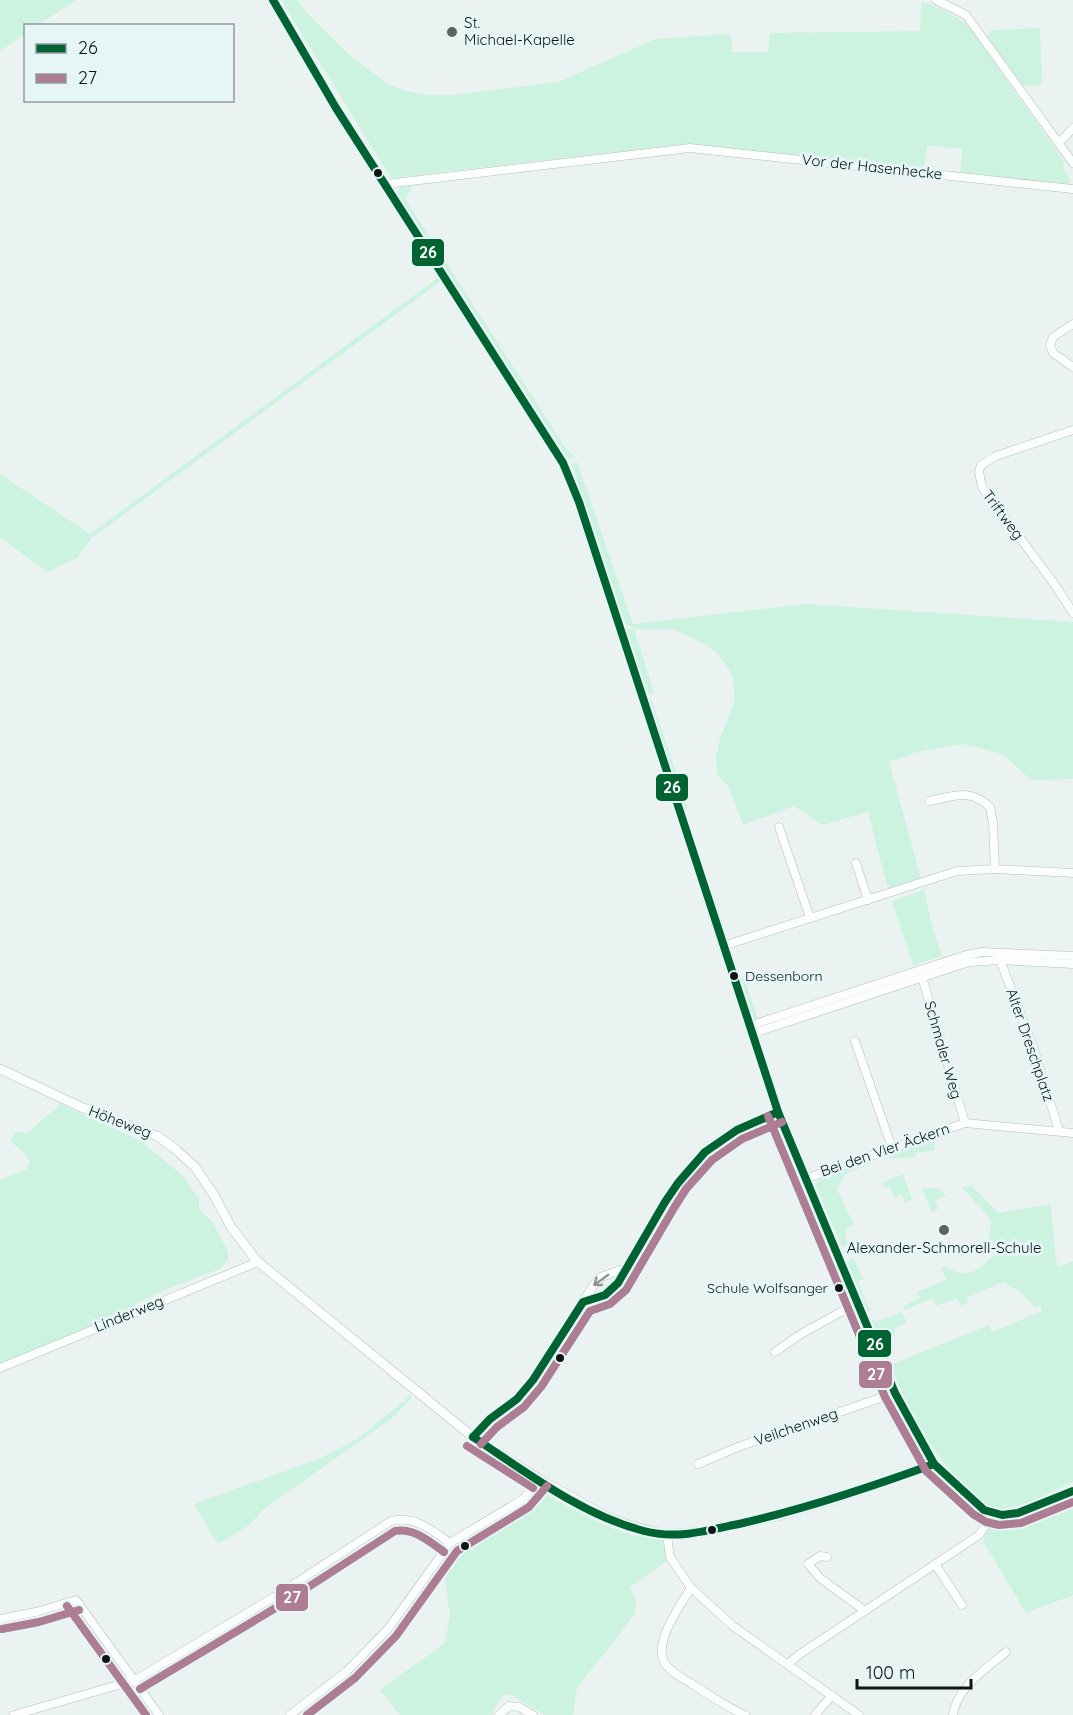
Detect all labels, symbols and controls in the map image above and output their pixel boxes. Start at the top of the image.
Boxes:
place label: St. Michael-Kapelle [464,13,575,49]
legend [24,24,234,102]
marker: St. Michael-Kapelle [445,25,459,39]
text: 26 [78,36,98,59]
text: 27 [78,66,97,89]
street label: Vor der Hasenhecke [801,150,943,183]
unlabelled marker [372,167,384,179]
line badge: 26 [411,238,445,267]
text: 26 [419,242,437,262]
street label: Triftweg [979,486,1028,543]
line badge: 26 [655,773,689,802]
text: 26 [663,777,681,797]
place label: Dessenborn [745,967,823,985]
marker: Dessenborn [728,970,740,982]
street label: Alter Dreschplatz [1002,986,1059,1104]
street label: Schmaler Weg [920,999,967,1101]
street label: Höheweg [86,1101,154,1142]
street label: Bei den Vier Äckern [818,1118,952,1181]
marker: Alexander-Schmorell-Schule [937,1223,951,1237]
place label: Alexander-Schmorell-Schule [847,1238,1041,1257]
one-way arrow [594,1274,610,1286]
place label: Schule Wolfsanger [707,1279,829,1297]
marker: Schule Wolfsanger [833,1282,845,1294]
street label: Linderweg [91,1291,166,1336]
line badge: 26 [857,1329,892,1358]
text: 26 [866,1334,884,1354]
unlabelled marker [554,1352,566,1364]
line badge: 27 [858,1360,893,1389]
text: 27 [867,1364,885,1384]
street label: Veilchenweg [752,1403,840,1450]
unlabelled marker [706,1524,718,1536]
unlabelled marker [459,1540,471,1552]
line badge: 27 [275,1583,309,1612]
text: 27 [283,1587,301,1607]
scale bar [857,1652,971,1690]
unlabelled marker [100,1653,112,1665]
text: 100 m [866,1661,915,1684]

